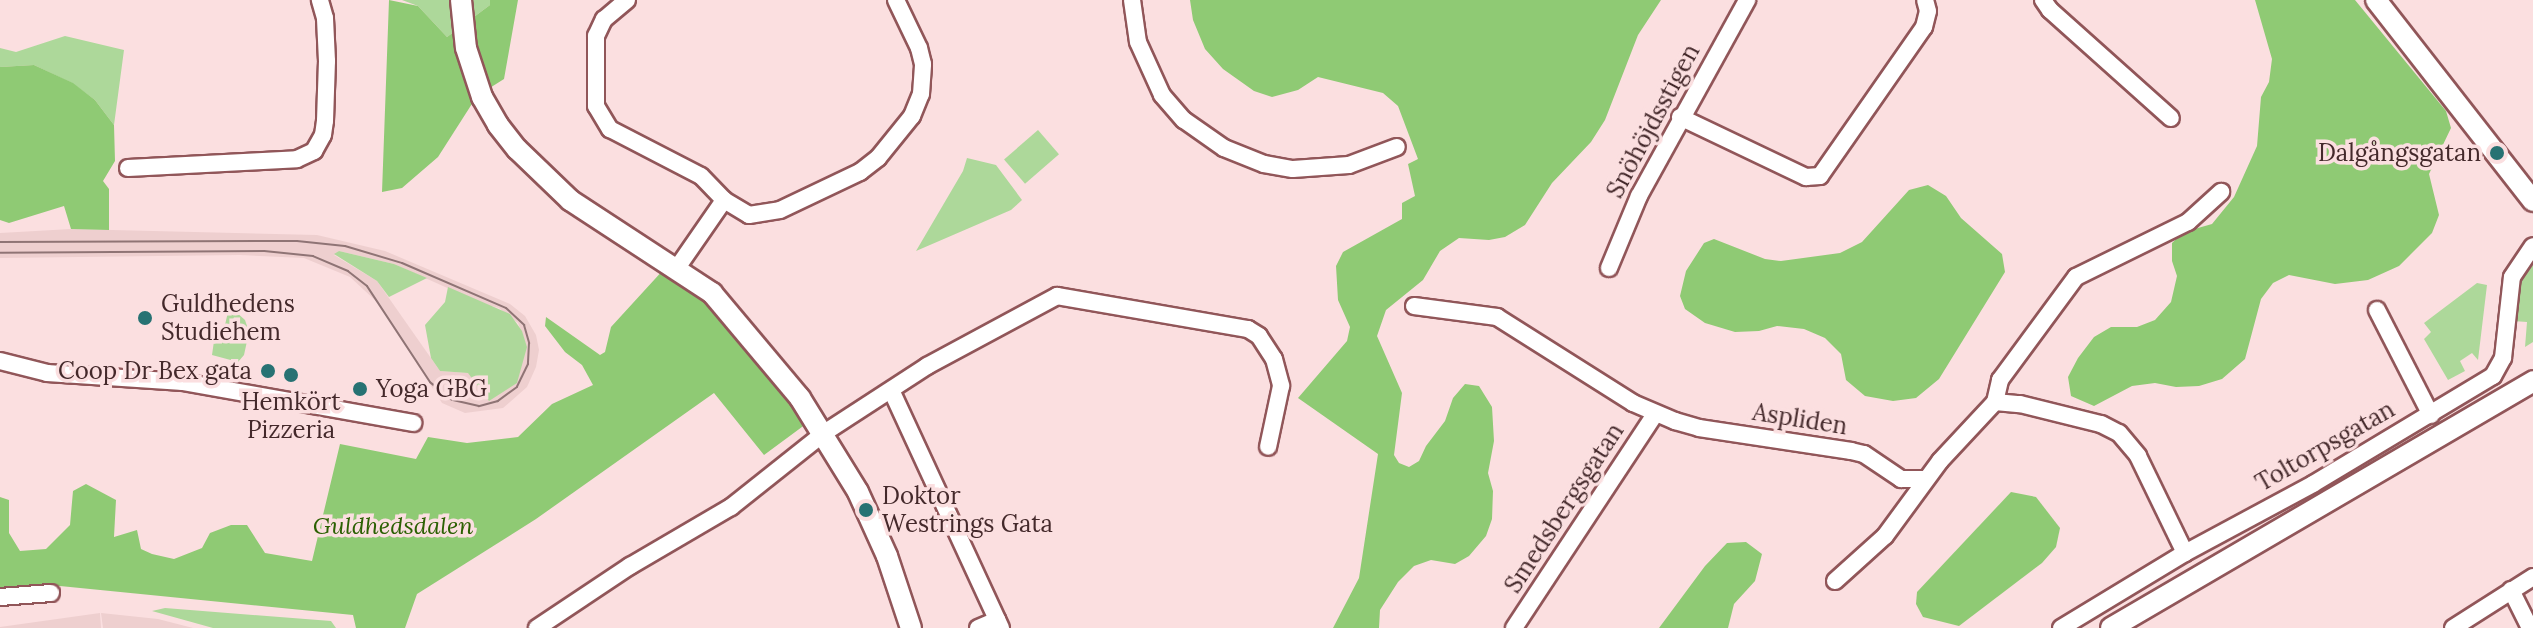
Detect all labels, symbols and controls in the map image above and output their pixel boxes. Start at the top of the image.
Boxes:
street label: Snöhöjdsstigen [1600,39,1706,203]
place label: Dalgångsgatan [2318,139,2481,167]
marker: Dalgångsgatan [2488,144,2506,162]
place label: Guldhedens Studiehem [161,290,295,346]
marker: Guldhedens Studiehem [136,309,154,327]
place label: Coop Dr Bex gata [58,357,252,385]
marker: Coop Dr Bex gata [259,362,277,380]
marker: Hemkört Pizzeria [282,366,300,384]
place label: Yoga GBG [376,375,487,403]
marker: Yoga GBG [351,380,369,398]
place label: Hemkört Pizzeria [241,388,341,444]
street label: Toltorpsgatan [2250,395,2400,497]
street label: Aspliden [1751,397,1849,441]
street label: Smedsbergsgatan [1498,418,1630,598]
place label: Doktor Westrings Gata [882,482,1053,538]
marker: Doktor Westrings Gata [857,501,875,519]
park label: Guldhedsdalen [313,512,473,540]

